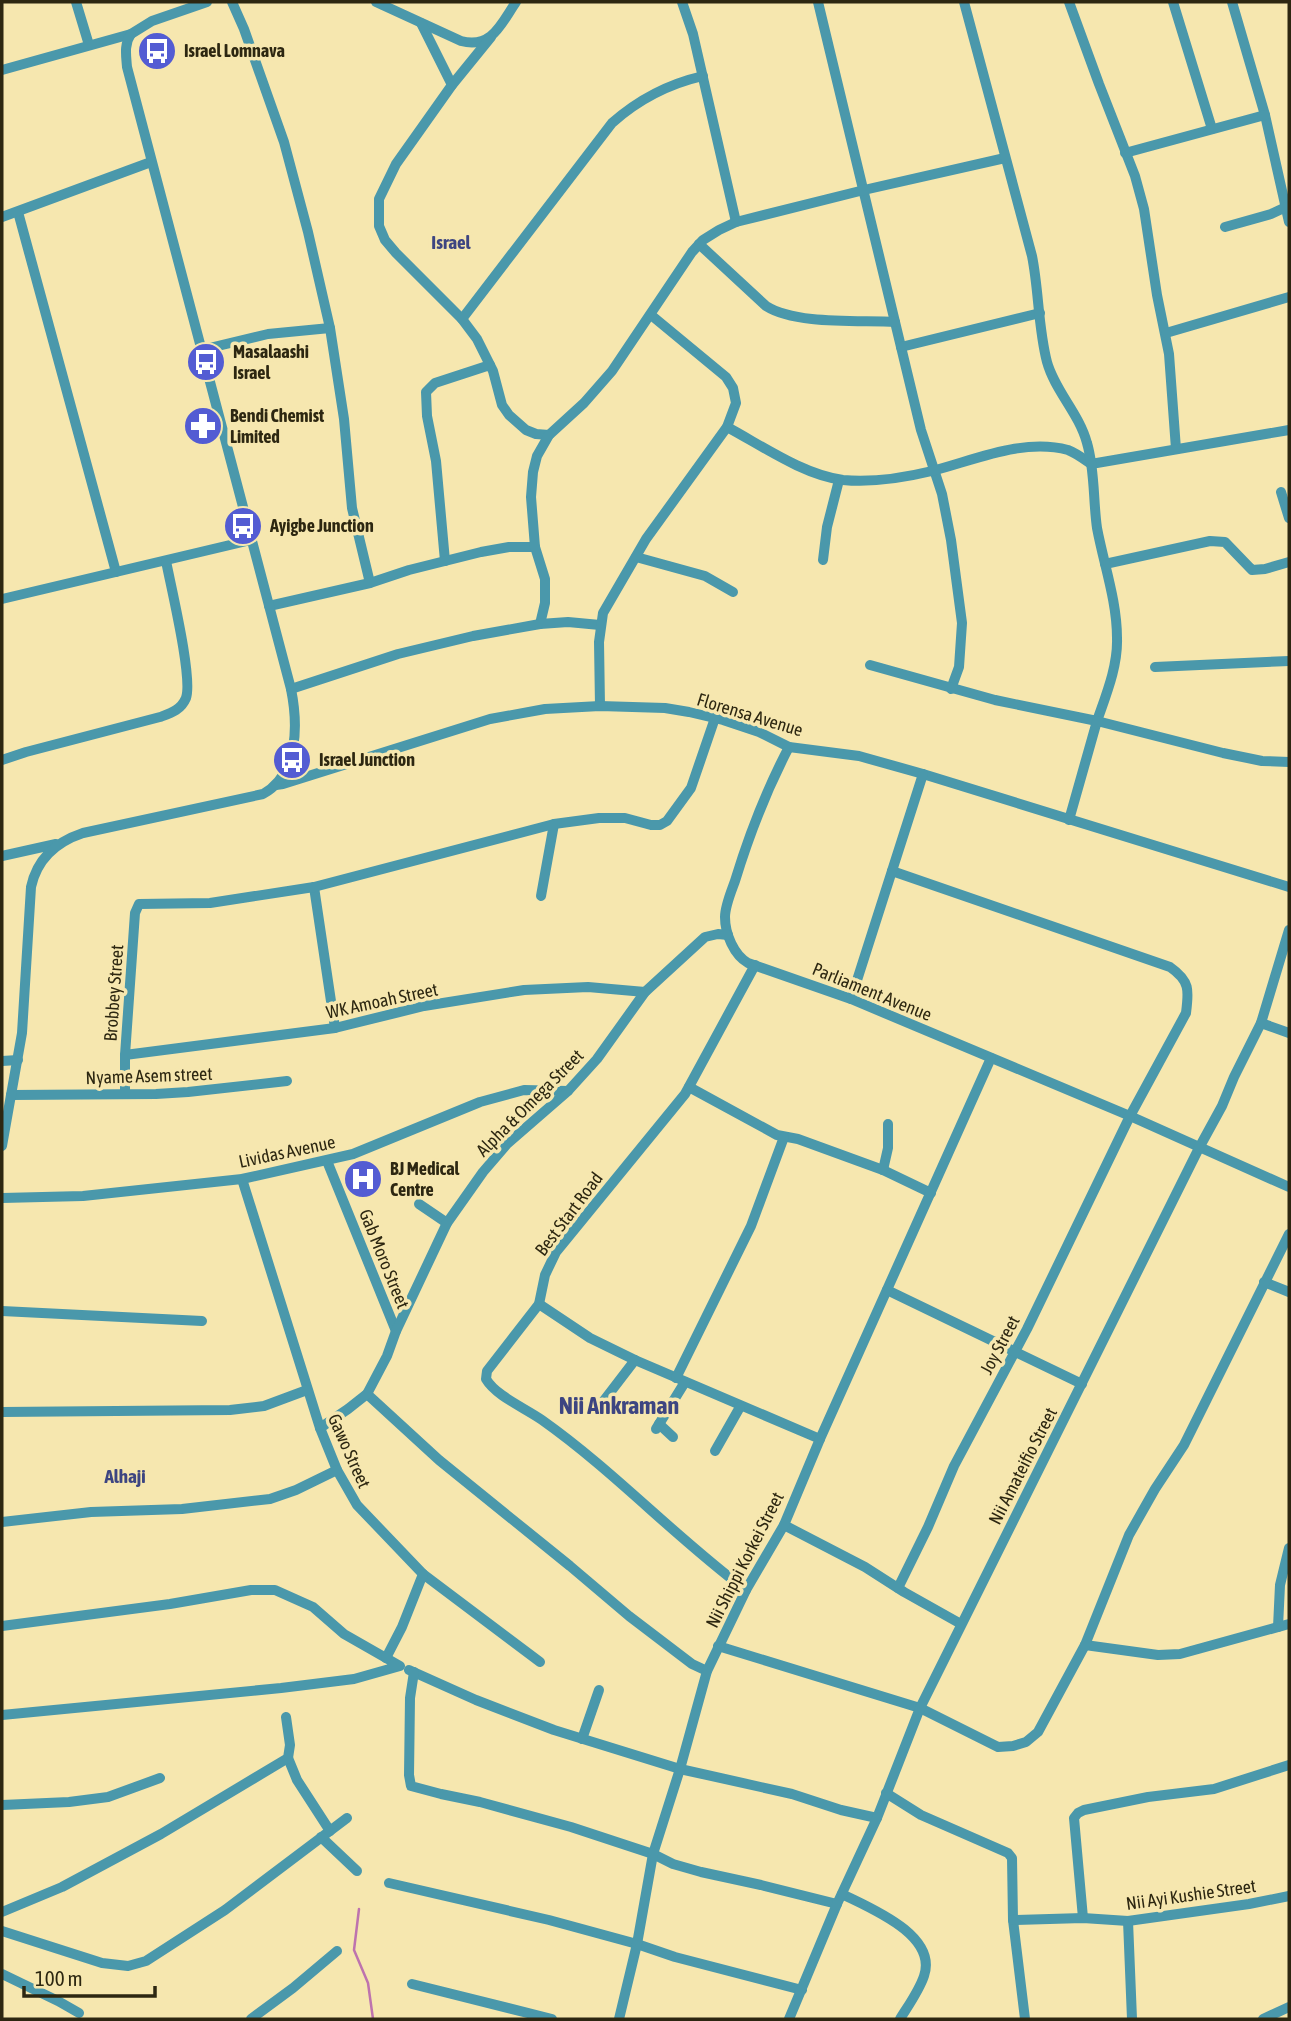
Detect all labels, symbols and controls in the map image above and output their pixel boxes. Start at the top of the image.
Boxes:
bus stop icon: Israel Lomnava [136,30,178,72]
place label: Israel Lomnava [184,40,285,61]
district label: Israel [431,231,472,253]
bus stop icon: Masalaashi Israel [185,341,227,383]
place label: Masalaashi Israel [233,341,309,383]
pharmacy icon: Bendi Chemist Limited [182,405,224,447]
place label: Bendi Chemist Limited [230,405,325,447]
bus stop icon: Ayigbe Junction [222,505,264,547]
place label: Ayigbe Junction [269,515,374,536]
street label: Florensa Avenue [695,688,806,741]
bus stop icon: Israel Junction [271,739,313,781]
place label: Israel Junction [319,749,415,770]
street label: Brobbey Street [100,944,127,1042]
street label: Parliament Avenue [809,958,935,1025]
street label: WK Amoah Street [324,978,440,1023]
street label: Alpha & Omega Street [472,1045,588,1161]
street label: Nyame Asem street [85,1063,213,1088]
street label: Lividas Avenue [237,1131,337,1172]
hospital icon: BJ Medical Centre [342,1158,384,1200]
place label: BJ Medical Centre [390,1158,460,1200]
street label: Best Start Road [530,1168,607,1260]
street label: Gab Moro Street [355,1206,414,1311]
street label: Joy Street [975,1312,1024,1378]
district label: Nii Ankraman [559,1392,679,1419]
street label: Nii Amateifio Street [984,1404,1061,1528]
street label: Gawo Street [324,1410,375,1491]
district label: Alhaji [103,1465,146,1487]
street label: Nii Shippi Korkei Street [701,1488,788,1631]
street label: Nii Ayi Kushie Street [1125,1875,1257,1914]
scale bar [24,1954,156,1998]
text: 100 m [35,1966,83,1990]

